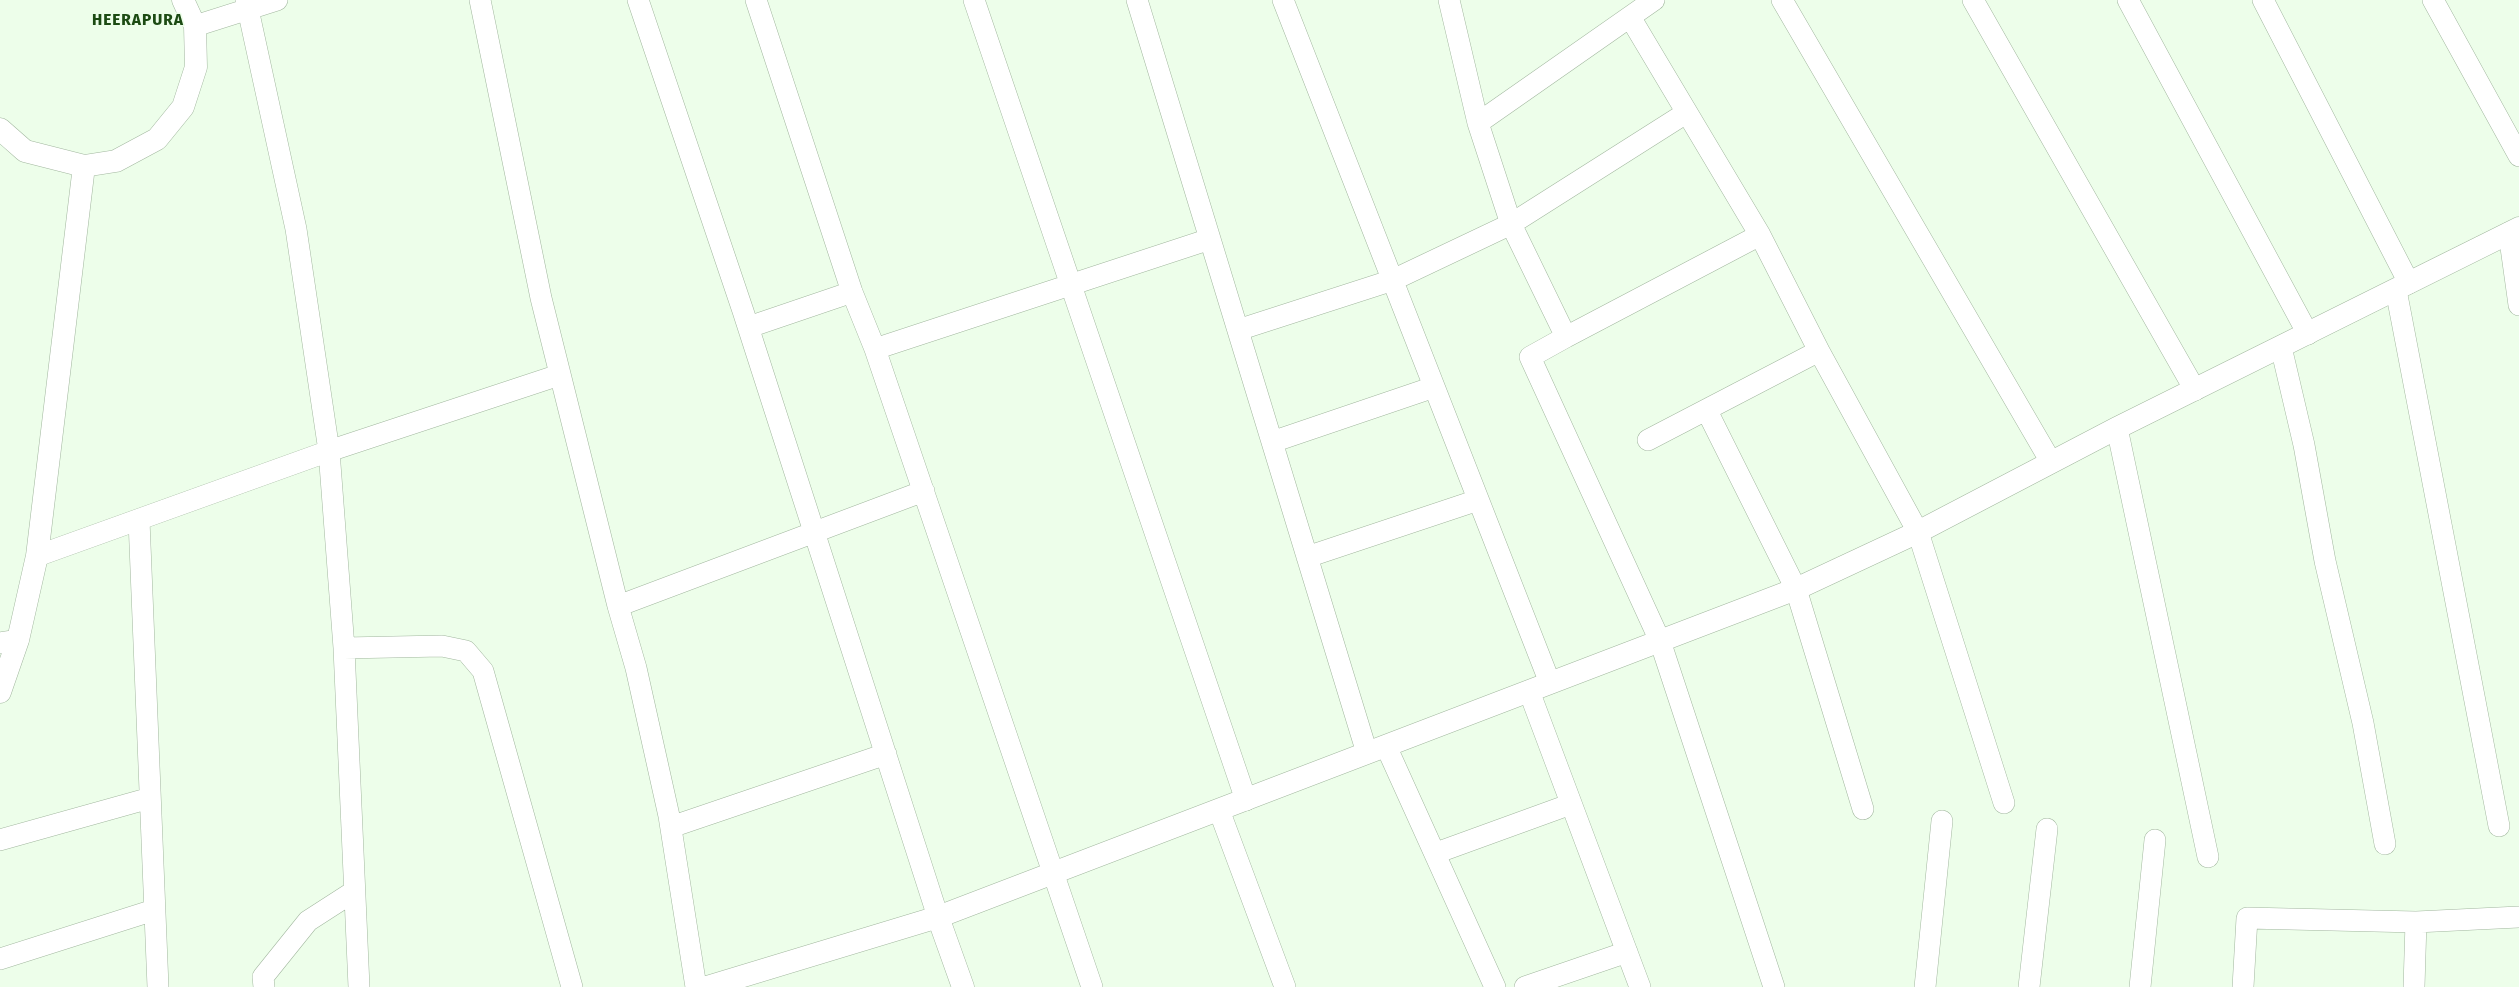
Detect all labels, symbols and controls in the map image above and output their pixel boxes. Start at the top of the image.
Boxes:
district label: HEERAPURA [92,10,184,30]

